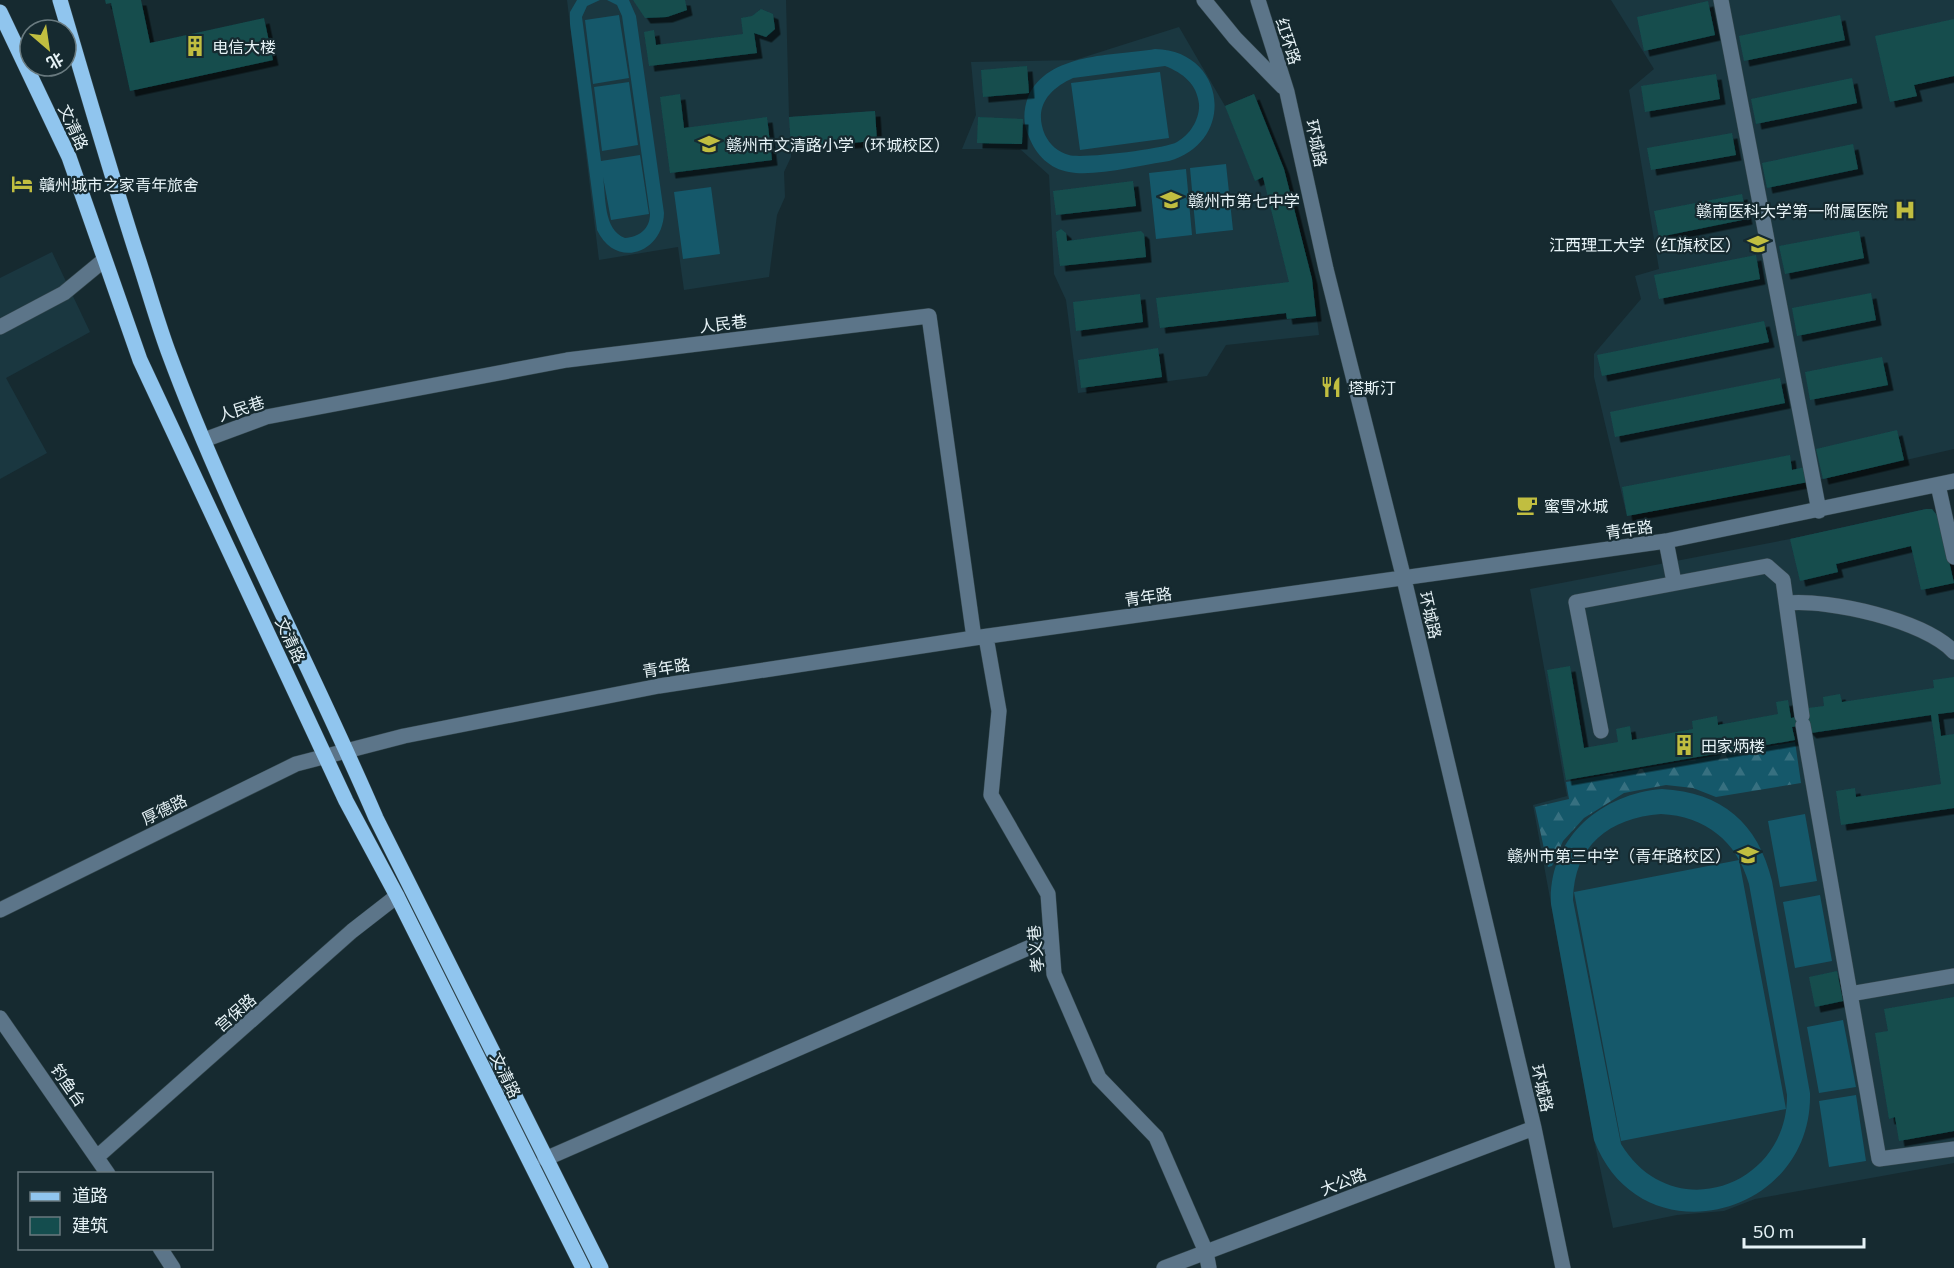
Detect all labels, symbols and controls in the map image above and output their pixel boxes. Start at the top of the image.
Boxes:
street label: 红环路 [1273,15,1305,67]
north arrow [18,18,78,78]
building icon: 电信大楼 [183,34,207,58]
place label: 电信大楼 [212,37,276,56]
text: 北 [44,49,67,74]
street label: 文清路 [55,101,93,153]
street label: 环城路 [1303,118,1331,168]
school or university icon: 赣州市文清路小学（环城校区） [697,132,721,156]
place label: 赣州市文清路小学（环城校区） [726,135,950,154]
hotel icon: 贛州城市之家青年旅舍 [10,172,34,196]
place label: 贛州城市之家青年旅舍 [39,175,199,194]
school or university icon: 赣州市第七中学 [1159,188,1183,212]
place label: 赣州市第七中学 [1188,191,1300,210]
hospital icon: 赣南医科大学第一附属医院 [1893,198,1917,222]
place label: 赣南医科大学第一附属医院 [1696,201,1888,220]
school or university icon: 江西理工大学（红旗校区） [1746,232,1770,256]
place label: 江西理工大学（红旗校区） [1549,235,1741,254]
street label: 人民巷 [698,311,748,335]
restaurant icon: 塔斯汀 [1319,375,1343,399]
place label: 塔斯汀 [1348,378,1396,397]
street label: 人民巷 [215,392,267,424]
cafe icon: 蜜雪冰城 [1515,493,1539,517]
place label: 蜜雪冰城 [1544,496,1608,515]
street label: 青年路 [1604,516,1654,542]
street label: 青年路 [1123,583,1173,609]
street label: 环城路 [1416,589,1446,641]
street label: 文清路 [272,614,310,666]
street label: 青年路 [641,654,691,680]
building icon: 田家炳楼 [1672,733,1696,757]
place label: 田家炳楼 [1701,736,1765,755]
street label: 厚德路 [138,790,190,828]
school or university icon: 赣州市第三中学（青年路校区） [1736,843,1760,867]
place label: 赣州市第三中学（青年路校区） [1507,846,1731,865]
street label: 孝义巷 [1023,924,1047,974]
street label: 宫保路 [211,989,259,1035]
street label: 文清路 [487,1049,525,1101]
street label: 钓鱼台 [47,1060,91,1110]
street label: 环城路 [1528,1062,1558,1114]
street label: 大公路 [1317,1164,1369,1198]
legend [18,1172,213,1250]
text: 道路 [72,1184,108,1206]
scale bar [1744,1211,1864,1249]
text: 建筑 [72,1214,108,1236]
text: 50 m [1753,1220,1794,1242]

